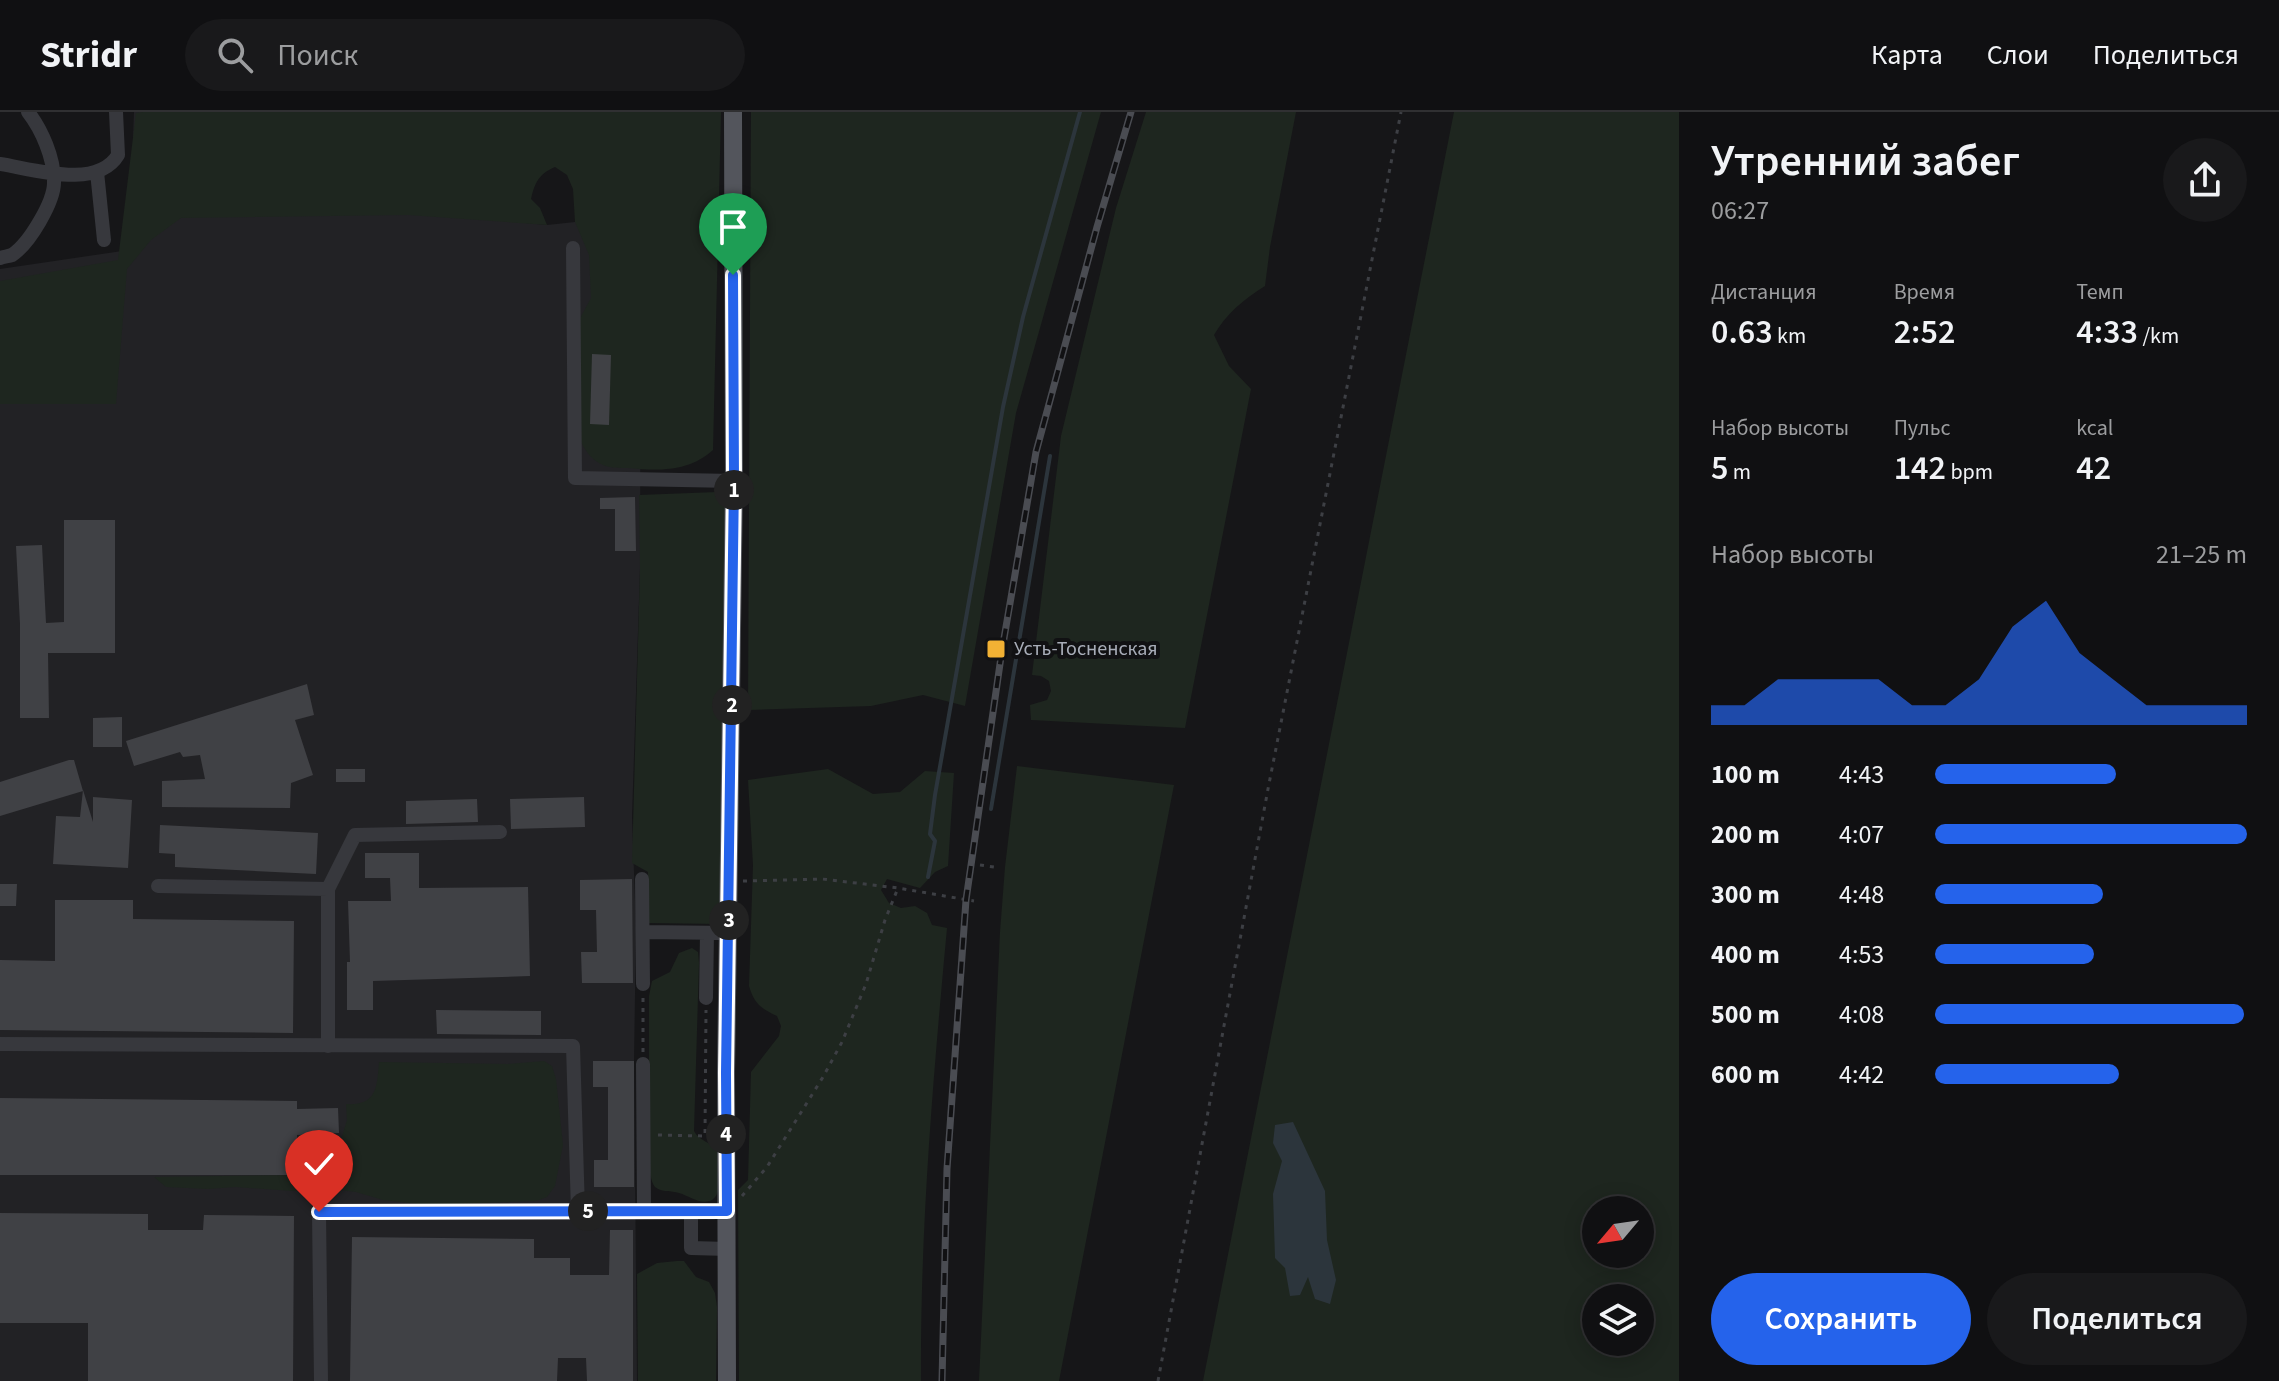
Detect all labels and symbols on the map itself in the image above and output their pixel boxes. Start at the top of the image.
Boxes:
pin [699,193,767,275]
pin: 1 [714,470,754,510]
place label: Усть-Тосненская [1014,635,1158,663]
marker: Усть-Тосненская [985,638,1007,660]
pin: 2 [712,685,752,725]
pin: 3 [709,900,749,940]
pin: 4 [706,1114,746,1154]
pin [285,1130,353,1212]
pin: 5 [568,1191,608,1231]
north arrow [1582,1196,1654,1268]

